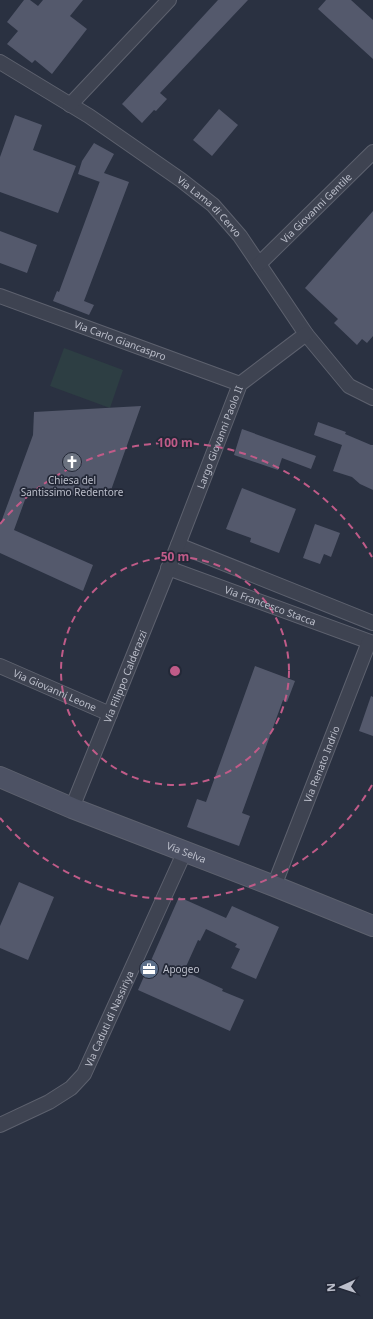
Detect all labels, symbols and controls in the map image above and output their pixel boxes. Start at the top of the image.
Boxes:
street label: Via Giovanni Gentile [277,170,355,246]
street label: Via Lama di Cervo [174,172,245,240]
street label: Via Carlo Giancaspro [72,317,168,363]
street label: Largo Giovanni Paolo II [193,384,246,491]
text: 100 m [157,434,193,451]
church icon: Chiesa del Santissimo Redentore [61,451,83,473]
place label: Chiesa del Santissimo Redentore [21,473,124,499]
text: 50 m [161,548,189,565]
street label: Via Francesco Stacca [223,582,318,629]
street label: Via Filippo Calderazzi [100,628,150,725]
centre of rings [168,664,182,678]
street label: Via Giovanni Leone [11,666,99,714]
street label: Via Renato Indrio [300,723,343,804]
street label: Via Selva [165,838,208,866]
office icon: Apogeo [138,958,160,980]
place label: Apogeo [163,962,199,976]
street label: Via Caduti di Nassiriya [81,968,137,1069]
north arrow [321,1267,361,1307]
text: N [323,1283,338,1292]

